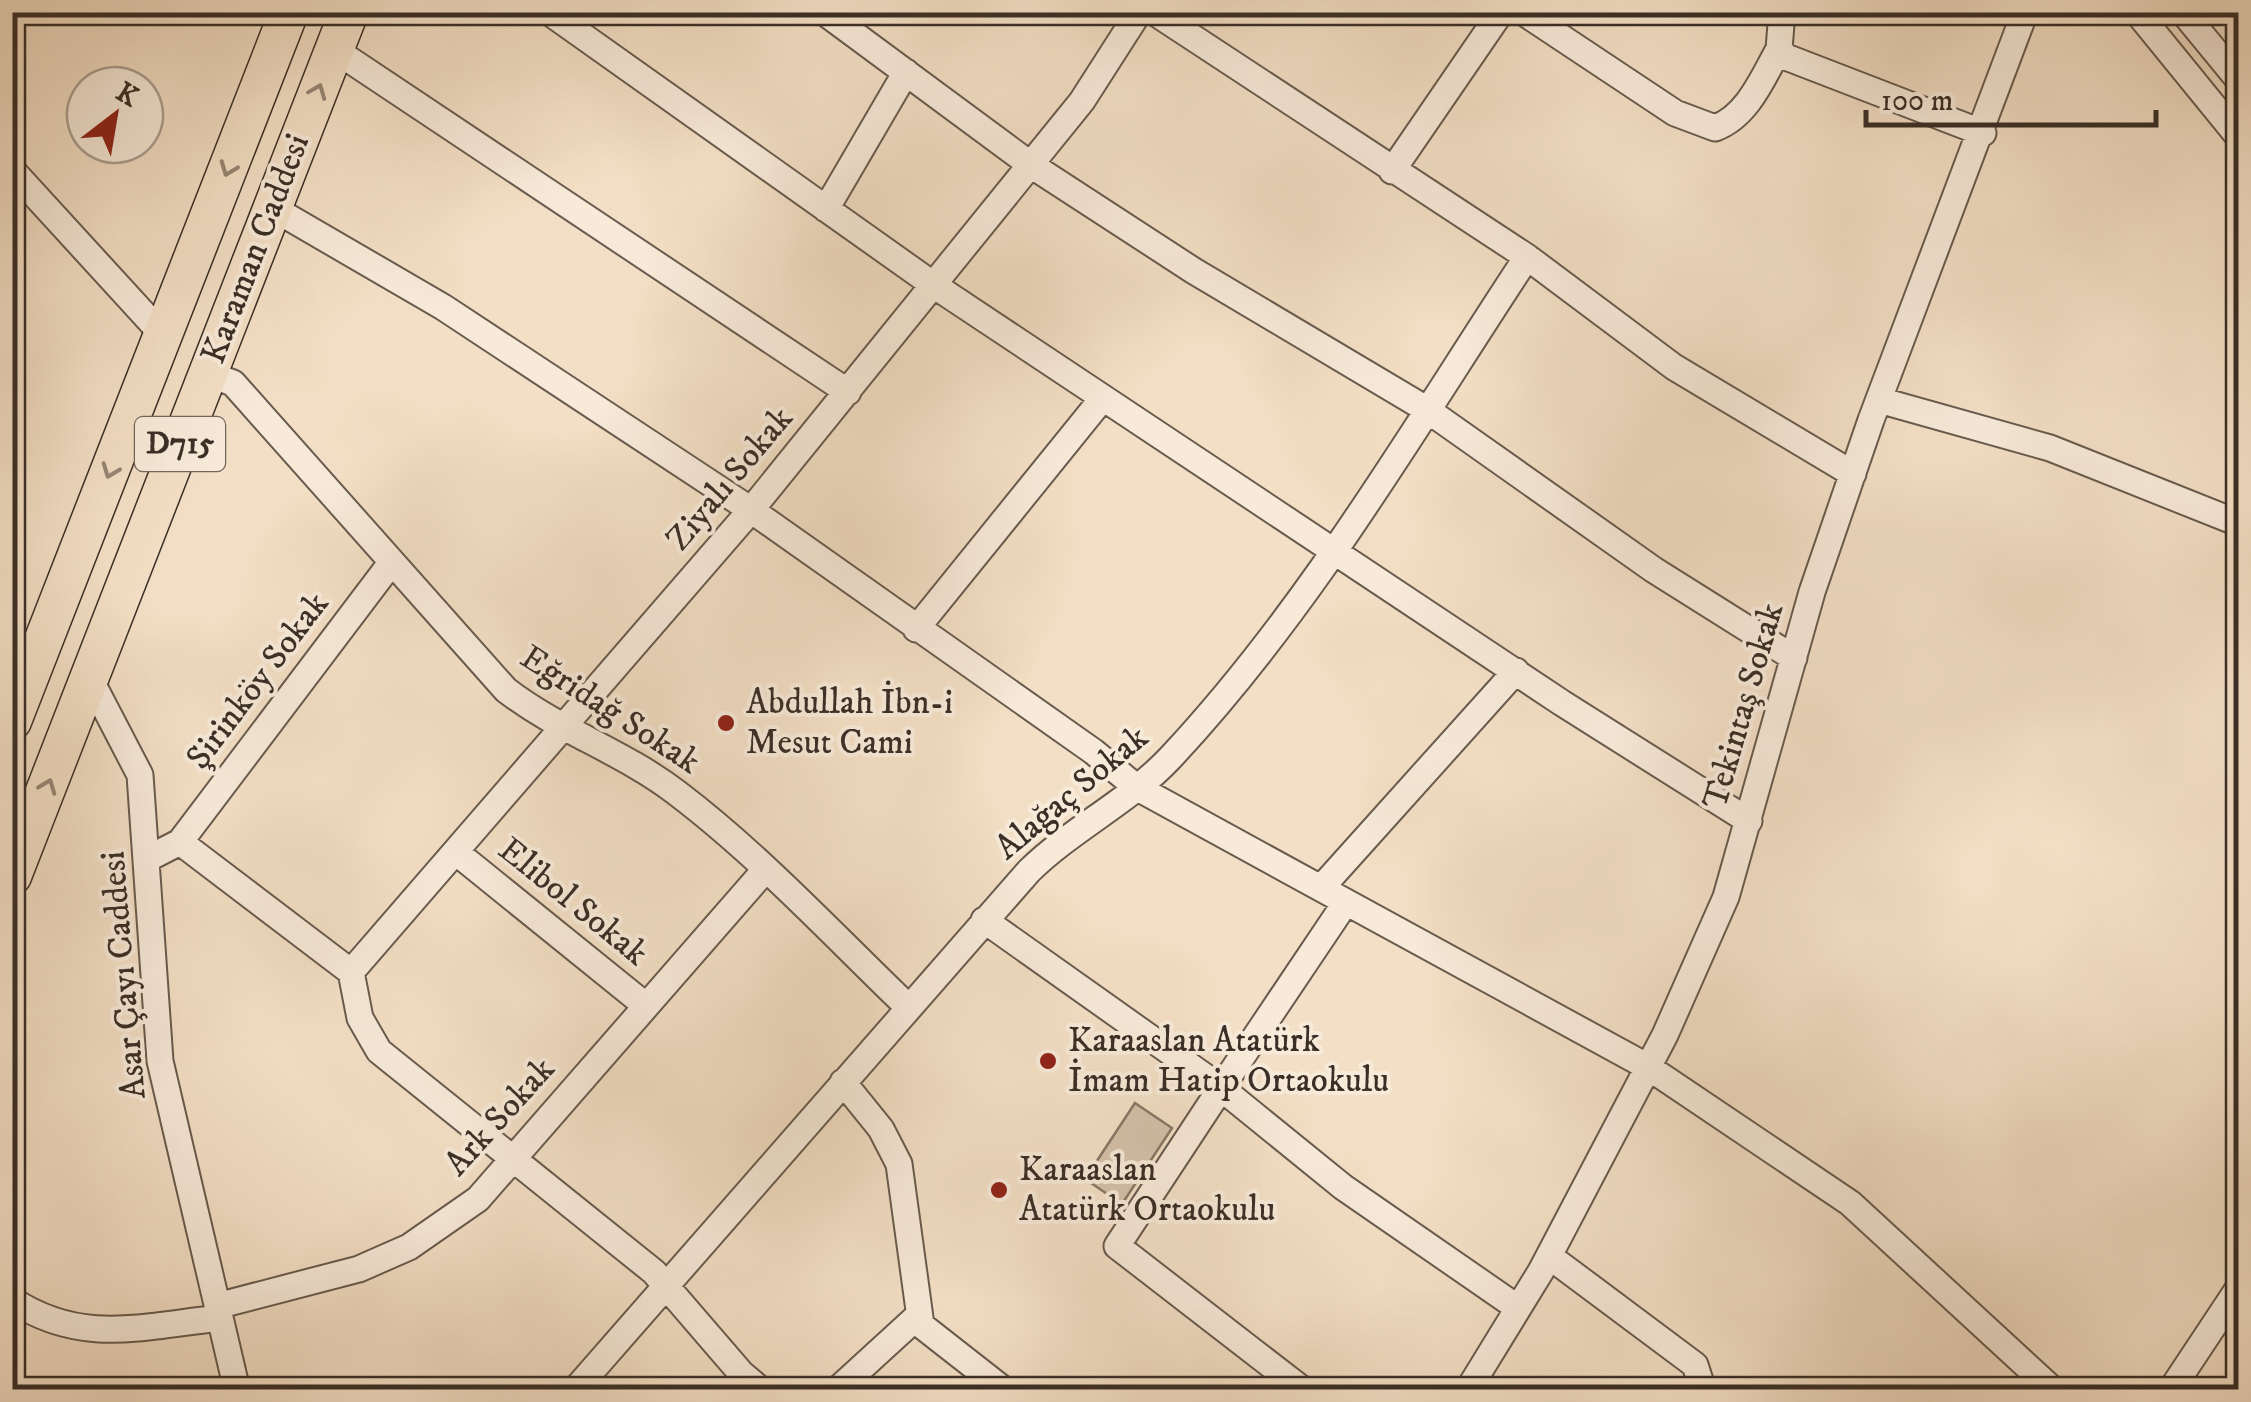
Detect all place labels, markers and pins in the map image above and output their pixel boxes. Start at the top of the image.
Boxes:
place label: Abdullah İbn-i Mesut Cami [746,680,953,765]
marker: Abdullah İbn-i Mesut Cami [715,712,737,734]
place label: Karaaslan Atatürk İmam Hatip Ortaokulu [1068,1019,1389,1103]
marker: Karaaslan Atatürk İmam Hatip Ortaokulu [1037,1050,1059,1072]
place label: Karaaslan Atatürk Ortaokulu [1019,1148,1275,1232]
marker: Karaaslan Atatürk Ortaokulu [988,1179,1010,1201]

